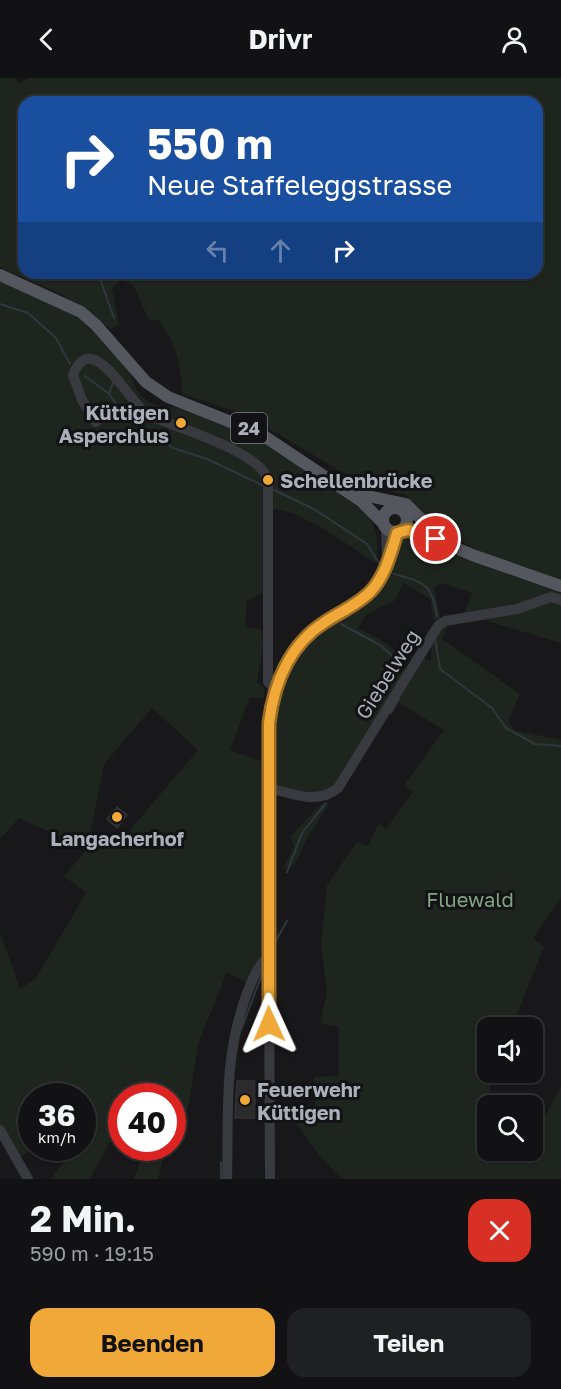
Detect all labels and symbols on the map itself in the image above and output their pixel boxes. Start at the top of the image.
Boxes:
place label: Küttigen Asperchlus [59,400,169,447]
road number: 24 [231,413,267,443]
marker: Küttigen Asperchlus [174,416,188,430]
place label: Schellenbrücke [280,468,433,492]
marker: Schellenbrücke [261,473,275,487]
pin [410,513,461,564]
street label: Giebelweg [350,625,424,723]
marker: Langacherhof [110,810,124,824]
place label: Langacherhof [50,826,185,850]
park label: Fluewald [426,887,514,911]
position arrow [237,992,301,1056]
place label: Feuerwehr Küttigen [257,1077,361,1124]
speed limit sign: 40 [108,1083,186,1161]
marker: Feuerwehr Küttigen [238,1093,252,1107]

